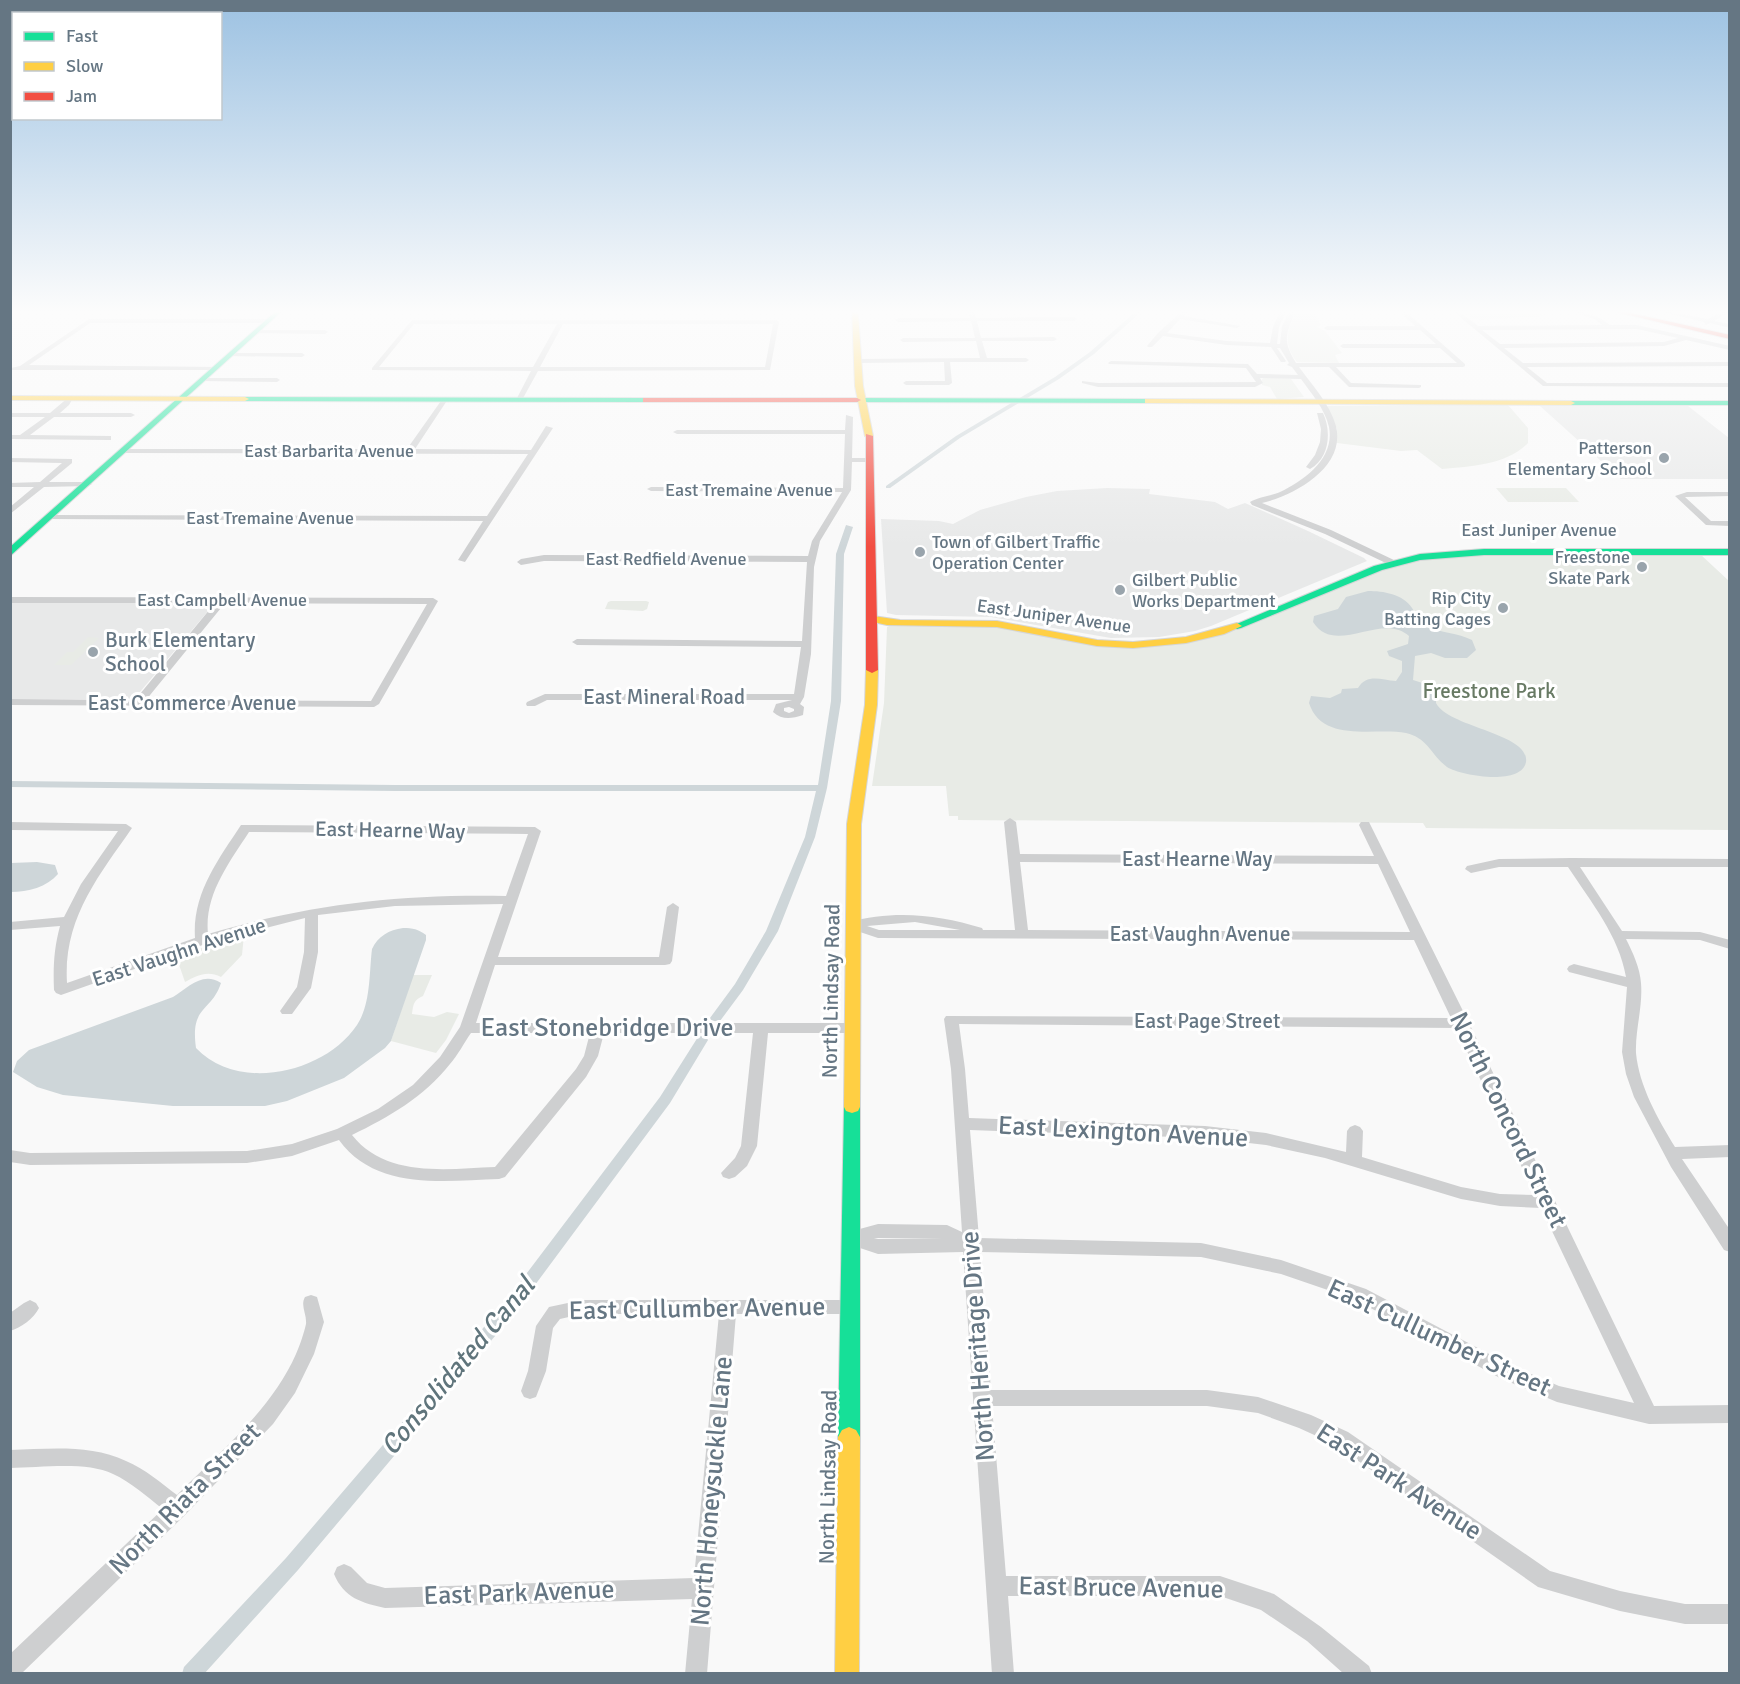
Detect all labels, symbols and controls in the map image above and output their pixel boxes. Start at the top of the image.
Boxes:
legend [12,12,222,120]
text: Fast [66,25,98,47]
text: Slow [66,55,103,77]
text: Jam [66,85,97,107]
place label: Patterson Elementary School [1507,437,1652,480]
street label: East Barbarita Avenue [244,440,414,462]
marker: Patterson Elementary School [1657,451,1671,465]
street label: East Tremaine Avenue [665,479,833,501]
street label: East Tremaine Avenue [186,507,354,529]
street label: East Juniper Avenue [1461,519,1617,541]
place label: Town of Gilbert Traffic Operation Center [932,531,1100,574]
marker: Town of Gilbert Traffic Operation Center [913,545,927,559]
place label: Freestone Skate Park [1548,546,1630,589]
street label: East Redfield Avenue [586,548,746,570]
marker: Freestone Skate Park [1635,560,1649,574]
place label: Gilbert Public Works Department [1132,569,1276,612]
marker: Gilbert Public Works Department [1113,583,1127,597]
place label: Rip City Batting Cages [1384,587,1492,630]
street label: East Campbell Avenue [137,589,307,611]
street label: East Juniper Avenue [976,594,1132,638]
marker: Rip City Batting Cages [1496,601,1510,615]
place label: Burk Elementary School [105,627,255,677]
marker: Burk Elementary School [86,645,100,659]
park label: Freestone Park [1422,678,1556,704]
street label: East Mineral Road [583,684,745,710]
street label: East Commerce Avenue [88,690,296,716]
street label: East Hearne Way [315,816,466,844]
street label: East Hearne Way [1122,846,1272,872]
street label: North Lindsay Road [816,904,846,1078]
street label: East Vaughn Avenue [89,912,269,992]
street label: East Vaughn Avenue [1109,921,1291,947]
street label: North Concord Street [1442,1007,1574,1233]
street label: East Page Street [1134,1008,1280,1034]
street label: East Stonebridge Drive [480,1012,734,1044]
street label: East Lexington Avenue [997,1109,1249,1155]
street label: North Heritage Drive [954,1230,1002,1462]
water label: Consolidated Canal [374,1269,544,1462]
street label: East Cullumber Street [1322,1272,1556,1404]
street label: East Cullumber Avenue [568,1291,826,1327]
street label: North Honeysuckle Lane [684,1355,740,1627]
street label: North Lindsay Road [813,1390,843,1564]
street label: North Riata Street [102,1416,268,1582]
street label: East Park Avenue [1310,1417,1488,1547]
street label: East Bruce Avenue [1018,1570,1224,1606]
street label: East Park Avenue [423,1574,615,1612]

